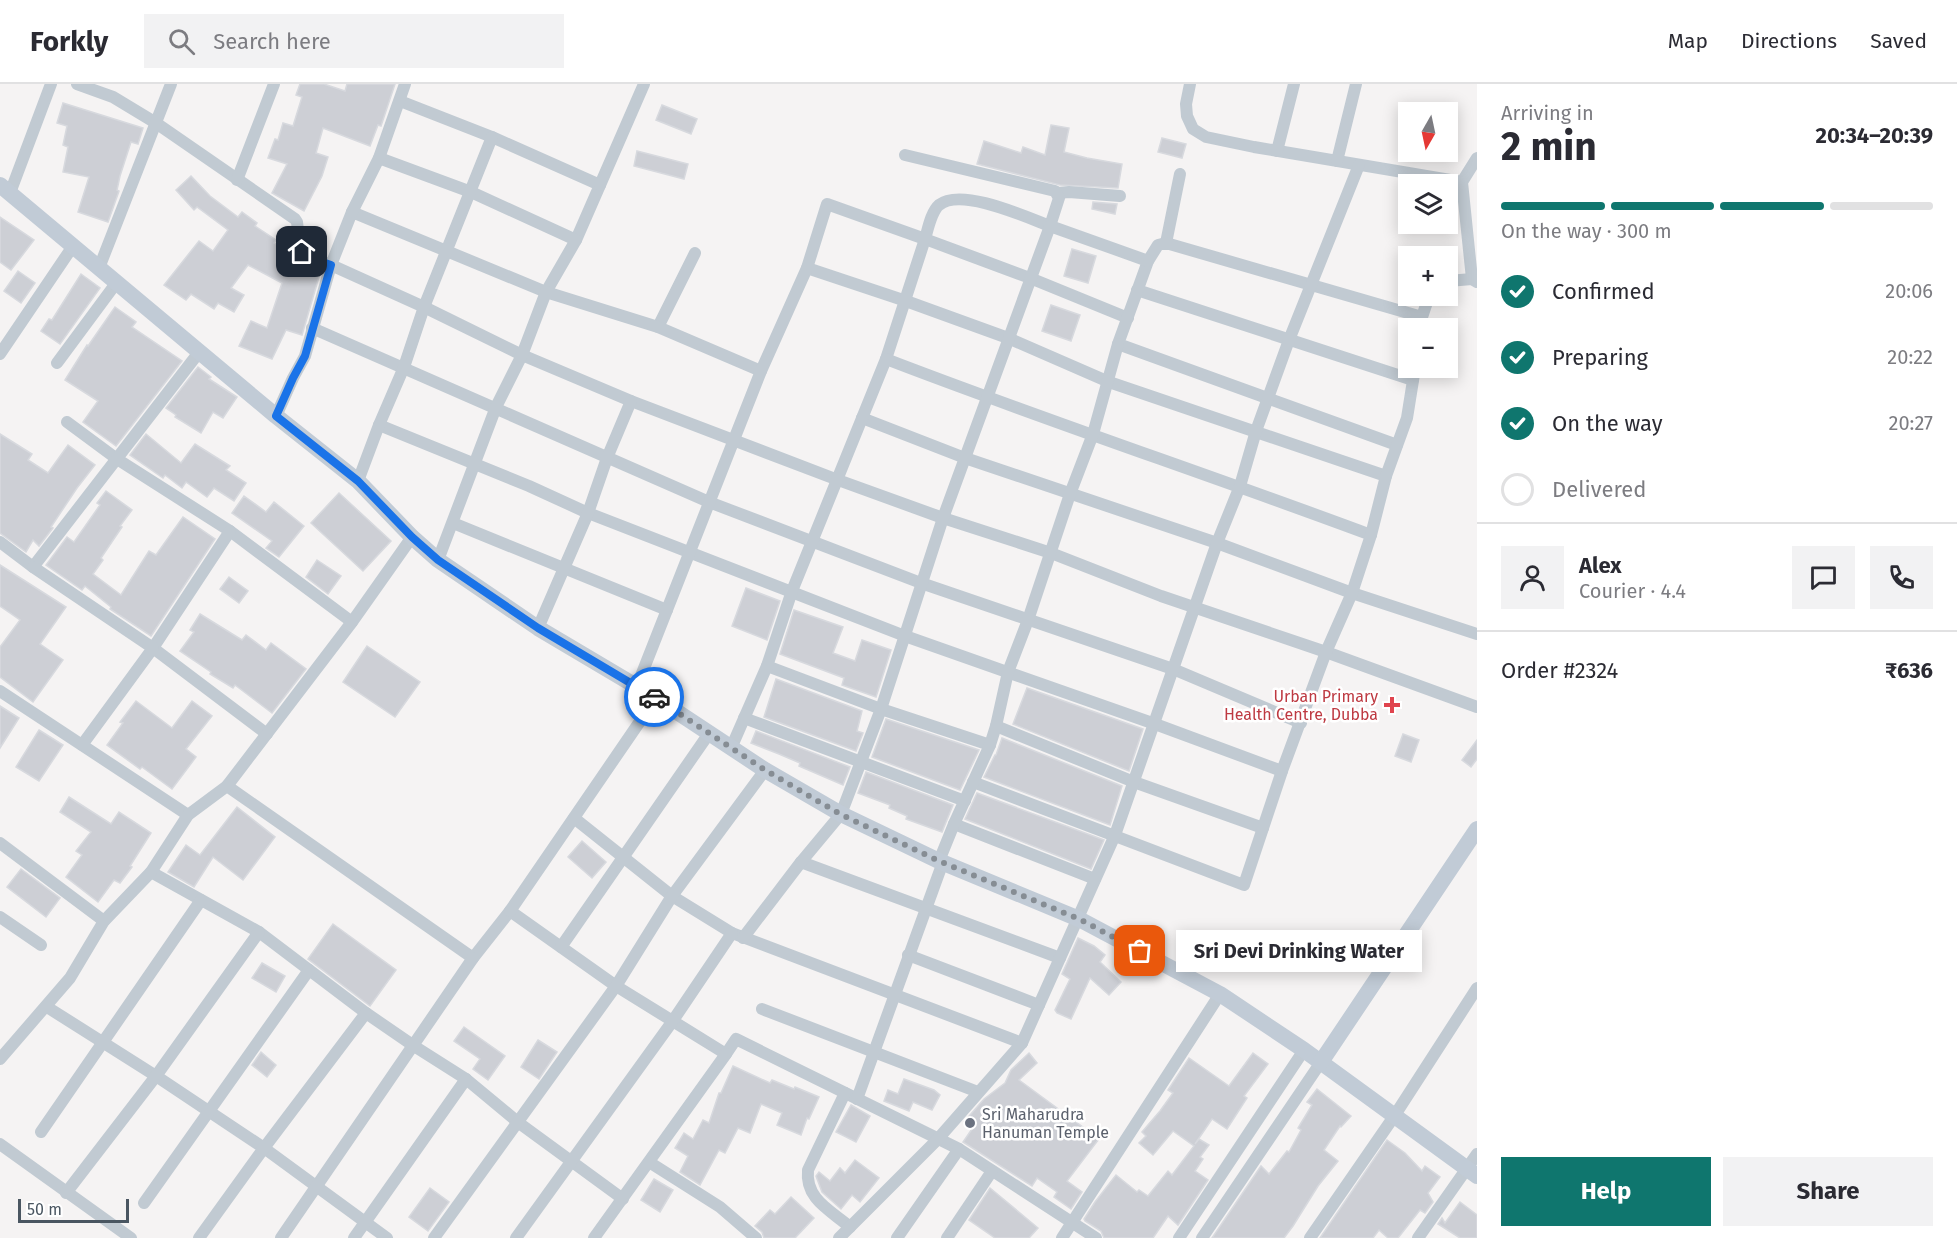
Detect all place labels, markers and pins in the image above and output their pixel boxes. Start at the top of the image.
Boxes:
pin [276,226,327,277]
place label: Urban Primary Health Centre, Dubba [1224,687,1378,724]
marker: Urban Primary Health Centre, Dubba [1383,696,1401,714]
pin [1114,925,1165,976]
callout: Sri Devi Drinking Water [1176,930,1422,972]
place label: Sri Maharudra Hanuman Temple [982,1105,1109,1142]
marker: Sri Maharudra Hanuman Temple [963,1116,977,1130]

